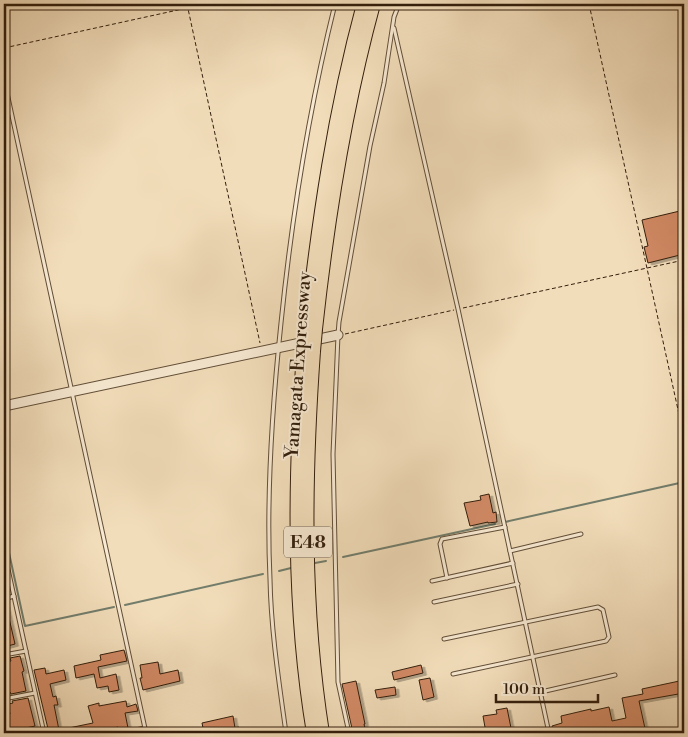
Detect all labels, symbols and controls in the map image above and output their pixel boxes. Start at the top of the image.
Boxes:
street label: Yamagata Expressway [279,270,317,461]
road number: E48 [284,526,332,558]
scale bar [496,672,598,704]
text: 100 m [503,680,545,699]

